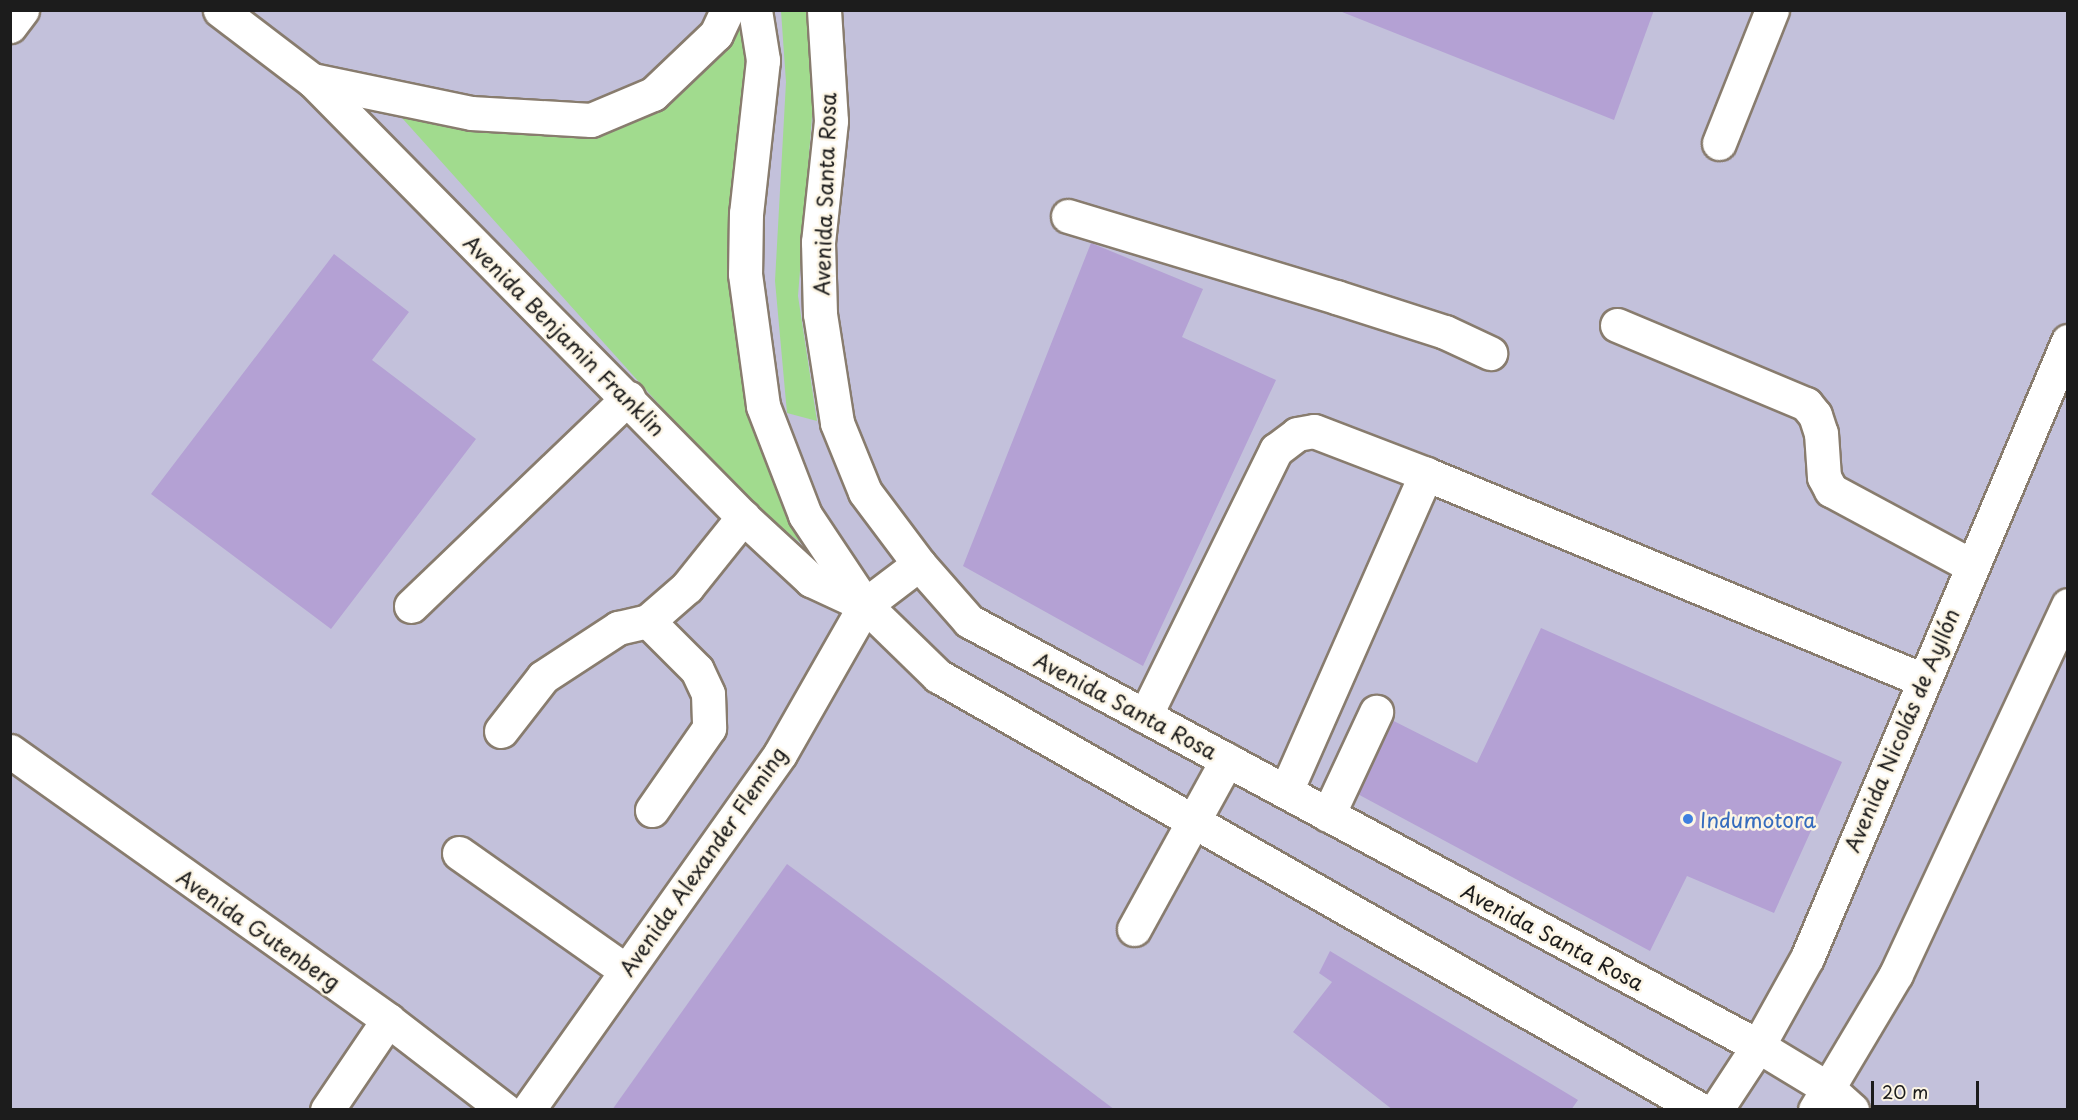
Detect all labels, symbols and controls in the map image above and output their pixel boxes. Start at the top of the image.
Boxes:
street label: Avenida Santa Rosa [808,93,840,295]
street label: Avenida Benjamin Franklin [459,229,671,441]
street label: Avenida Nicolás de Ayllón [1838,604,1964,856]
street label: Avenida Santa Rosa [1031,646,1221,764]
street label: Avenida Alexander Fleming [613,742,791,980]
place label: Indumotora [1700,806,1816,832]
marker: Indumotora [1681,812,1695,826]
street label: Avenida Gutenberg [173,864,345,994]
street label: Avenida Santa Rosa [1458,877,1648,995]
scale bar [1874,1069,1982,1107]
text: 20 m [1882,1078,1928,1105]

